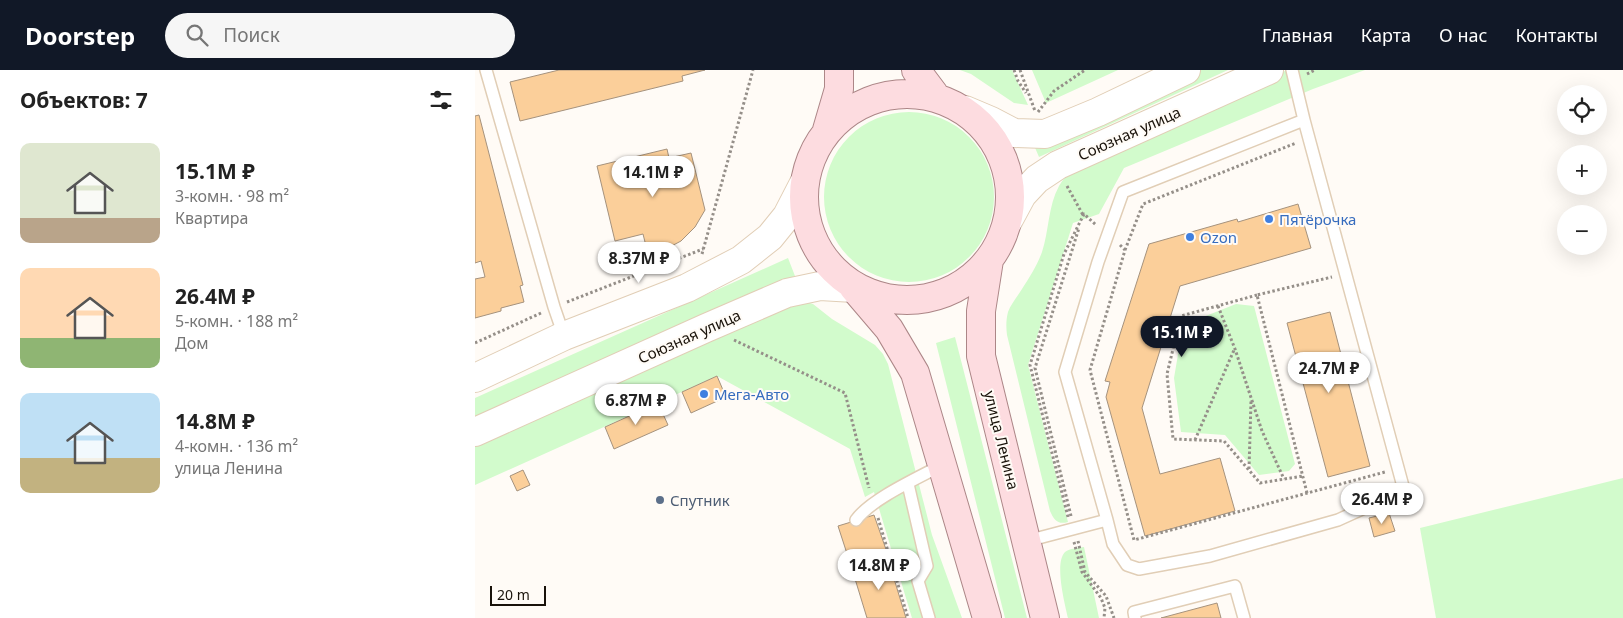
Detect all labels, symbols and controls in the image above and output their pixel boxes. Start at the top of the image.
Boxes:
search box [165,13,515,58]
text: Doorstep [25,19,135,52]
icon: search [183,21,211,49]
text: Поиск [223,22,280,48]
text: Главная [1262,23,1333,47]
text: Карта [1361,23,1411,47]
text: О нас [1439,23,1487,47]
text: Контакты [1515,23,1598,47]
map controls [1557,85,1607,255]
button: locate [1557,85,1607,135]
text: Объектов: 7 [20,86,148,114]
icon: filters [427,86,455,114]
street label: Союзная улица [1074,101,1184,165]
button: + [1557,145,1607,195]
pin: 14.1M ₽ [607,156,699,198]
text: 15.1M ₽ [175,157,255,185]
text: 14.1M ₽ [623,161,683,183]
icon: home [60,163,120,223]
text: 3-комн. · 98 m² [175,185,289,207]
button: − [1557,205,1607,255]
text: Квартира [175,207,249,229]
place label: Пятёрочка [1279,209,1356,229]
marker: Пятёрочка [1263,213,1275,225]
place label: Ozon [1200,227,1237,247]
marker: Ozon [1184,231,1196,243]
pin: 8.37M ₽ [593,242,685,284]
text: 8.37M ₽ [609,247,669,269]
text: 26.4M ₽ [175,282,255,310]
icon: home [60,288,120,348]
street label: Союзная улица [634,304,744,368]
text: 5-комн. · 188 m² [175,310,298,332]
pin: 15.1M ₽ [1136,316,1228,358]
text: 15.1M ₽ [1152,321,1212,343]
text: Дом [175,332,208,354]
pin: 24.7M ₽ [1283,352,1375,394]
text: 24.7M ₽ [1299,357,1359,379]
pin: 6.87M ₽ [590,384,682,426]
place label: Мега-Авто [714,384,789,404]
marker: Мега-Авто [698,388,710,400]
street label: улица Ленина [980,388,1024,492]
text: 6.87M ₽ [606,389,666,411]
text: 14.8M ₽ [175,407,255,435]
icon: home [60,413,120,473]
text: 4-комн. · 136 m² [175,435,298,457]
text: улица Ленина [175,457,283,479]
pin: 26.4M ₽ [1336,482,1428,525]
text: 26.4M ₽ [1352,488,1412,510]
place label: Спутник [670,490,730,510]
marker: Спутник [654,494,666,506]
pin: 14.8M ₽ [833,548,925,591]
text: 14.8M ₽ [849,554,909,576]
scale bar [490,583,546,606]
text: 20 m [497,585,530,604]

